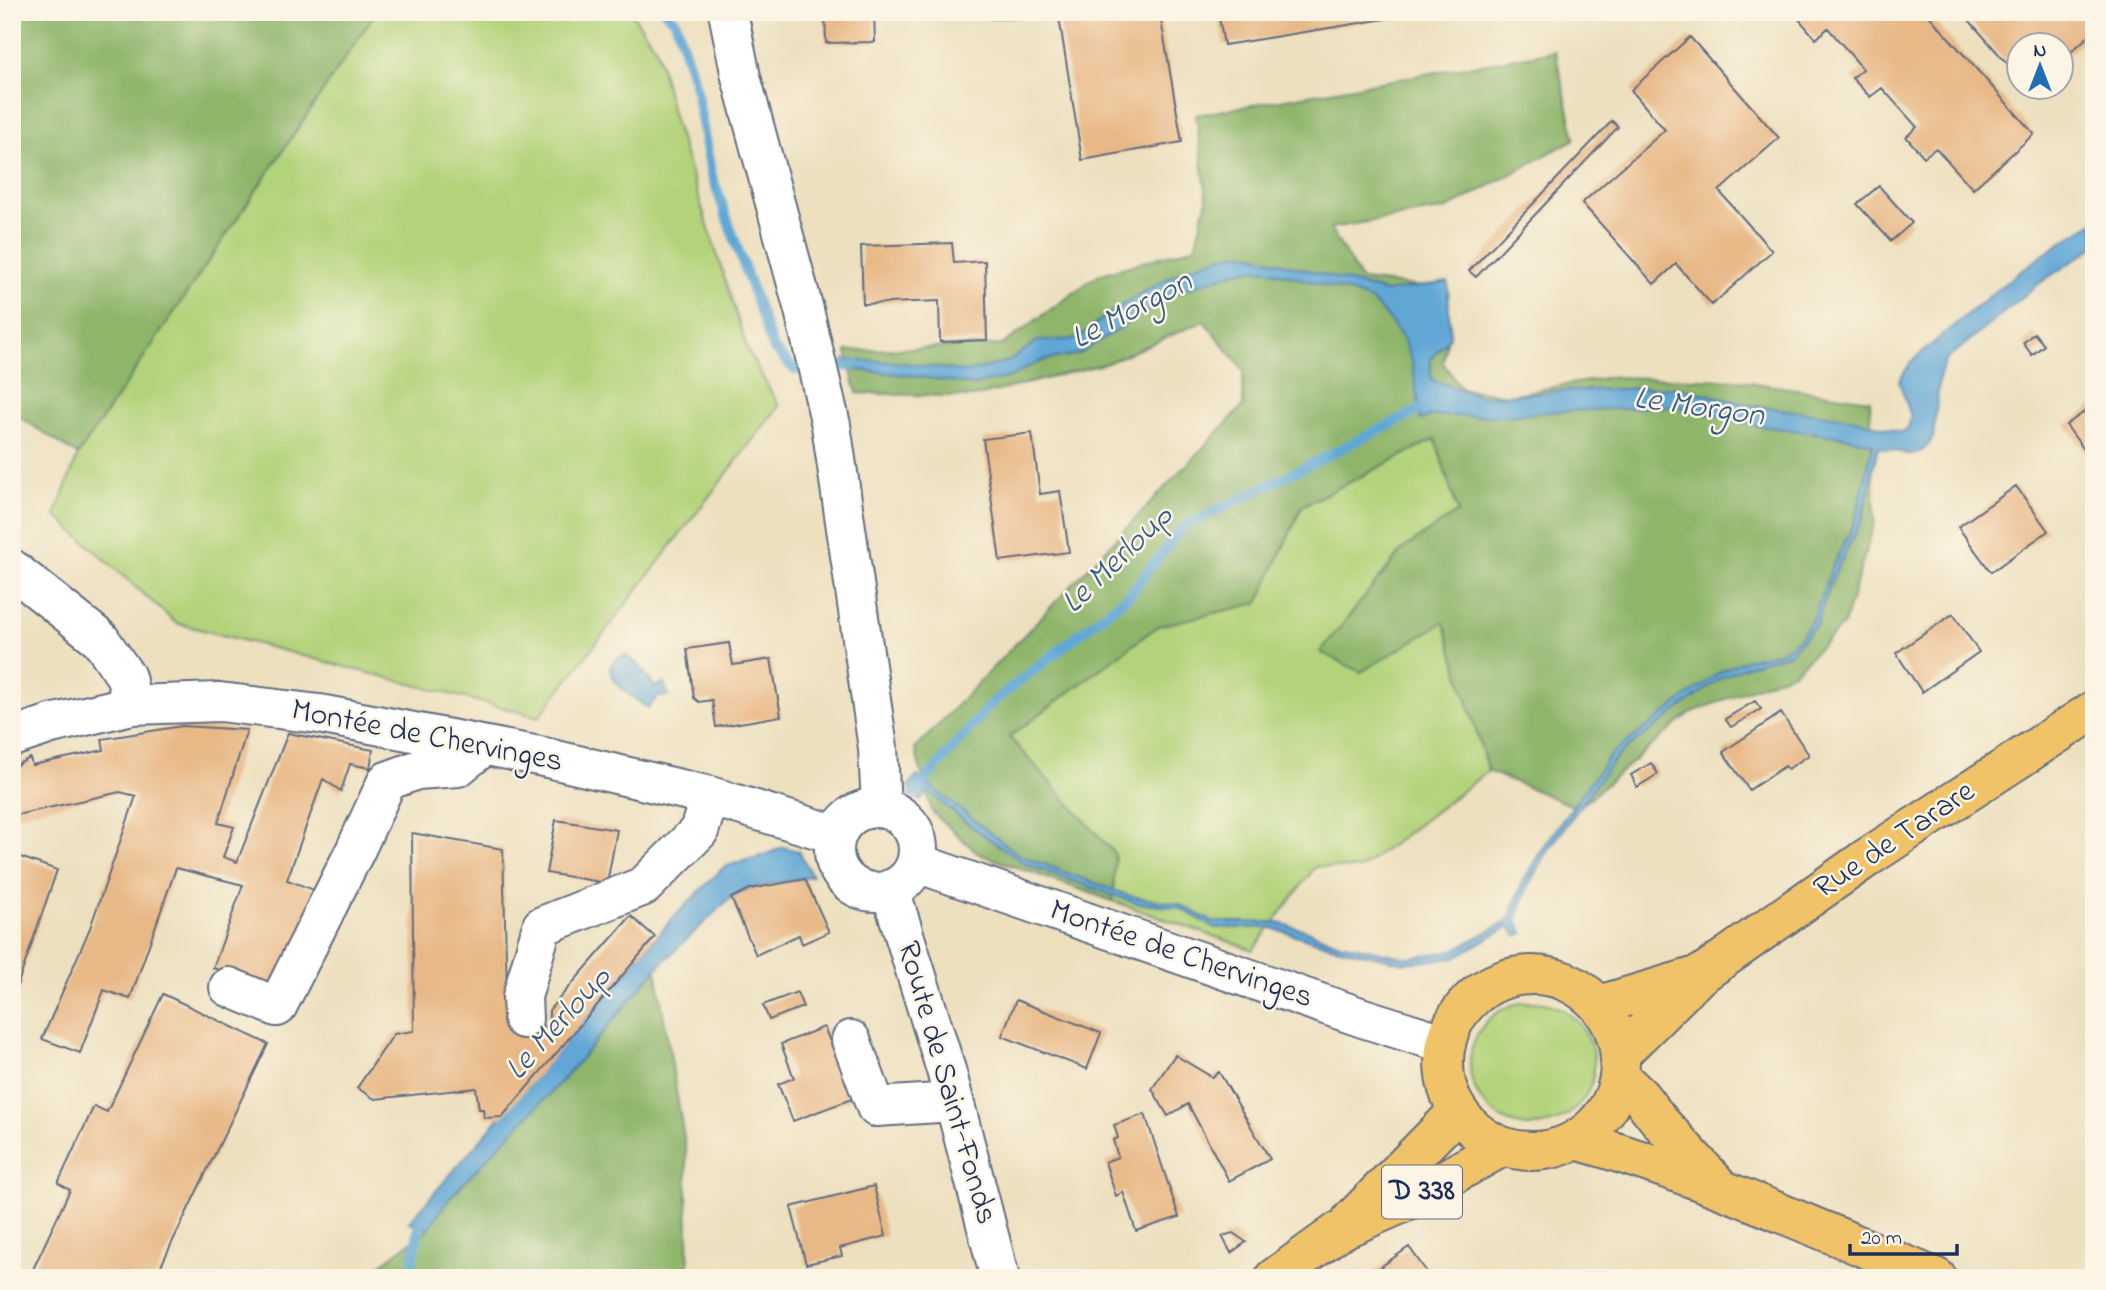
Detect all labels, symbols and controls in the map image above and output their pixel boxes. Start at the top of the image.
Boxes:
north arrow [2004,32,2074,102]
text: N [2034,38,2047,65]
water label: Le Morgon [1063,258,1203,364]
water label: Le Morgon [1631,375,1769,442]
water label: Le Merloup [1051,493,1186,626]
street label: Montée de Chervinges [287,688,567,786]
street label: Rue de Tarare [1805,769,1986,912]
street label: Montée de Chervinges [1043,888,1319,1022]
street label: Route de Saint-Fonds [883,936,1009,1230]
water label: Le Merloup [494,955,624,1092]
road number: D 338 [1382,1166,1462,1218]
scale bar [1850,1213,1957,1257]
text: 20 m [1861,1224,1902,1254]

